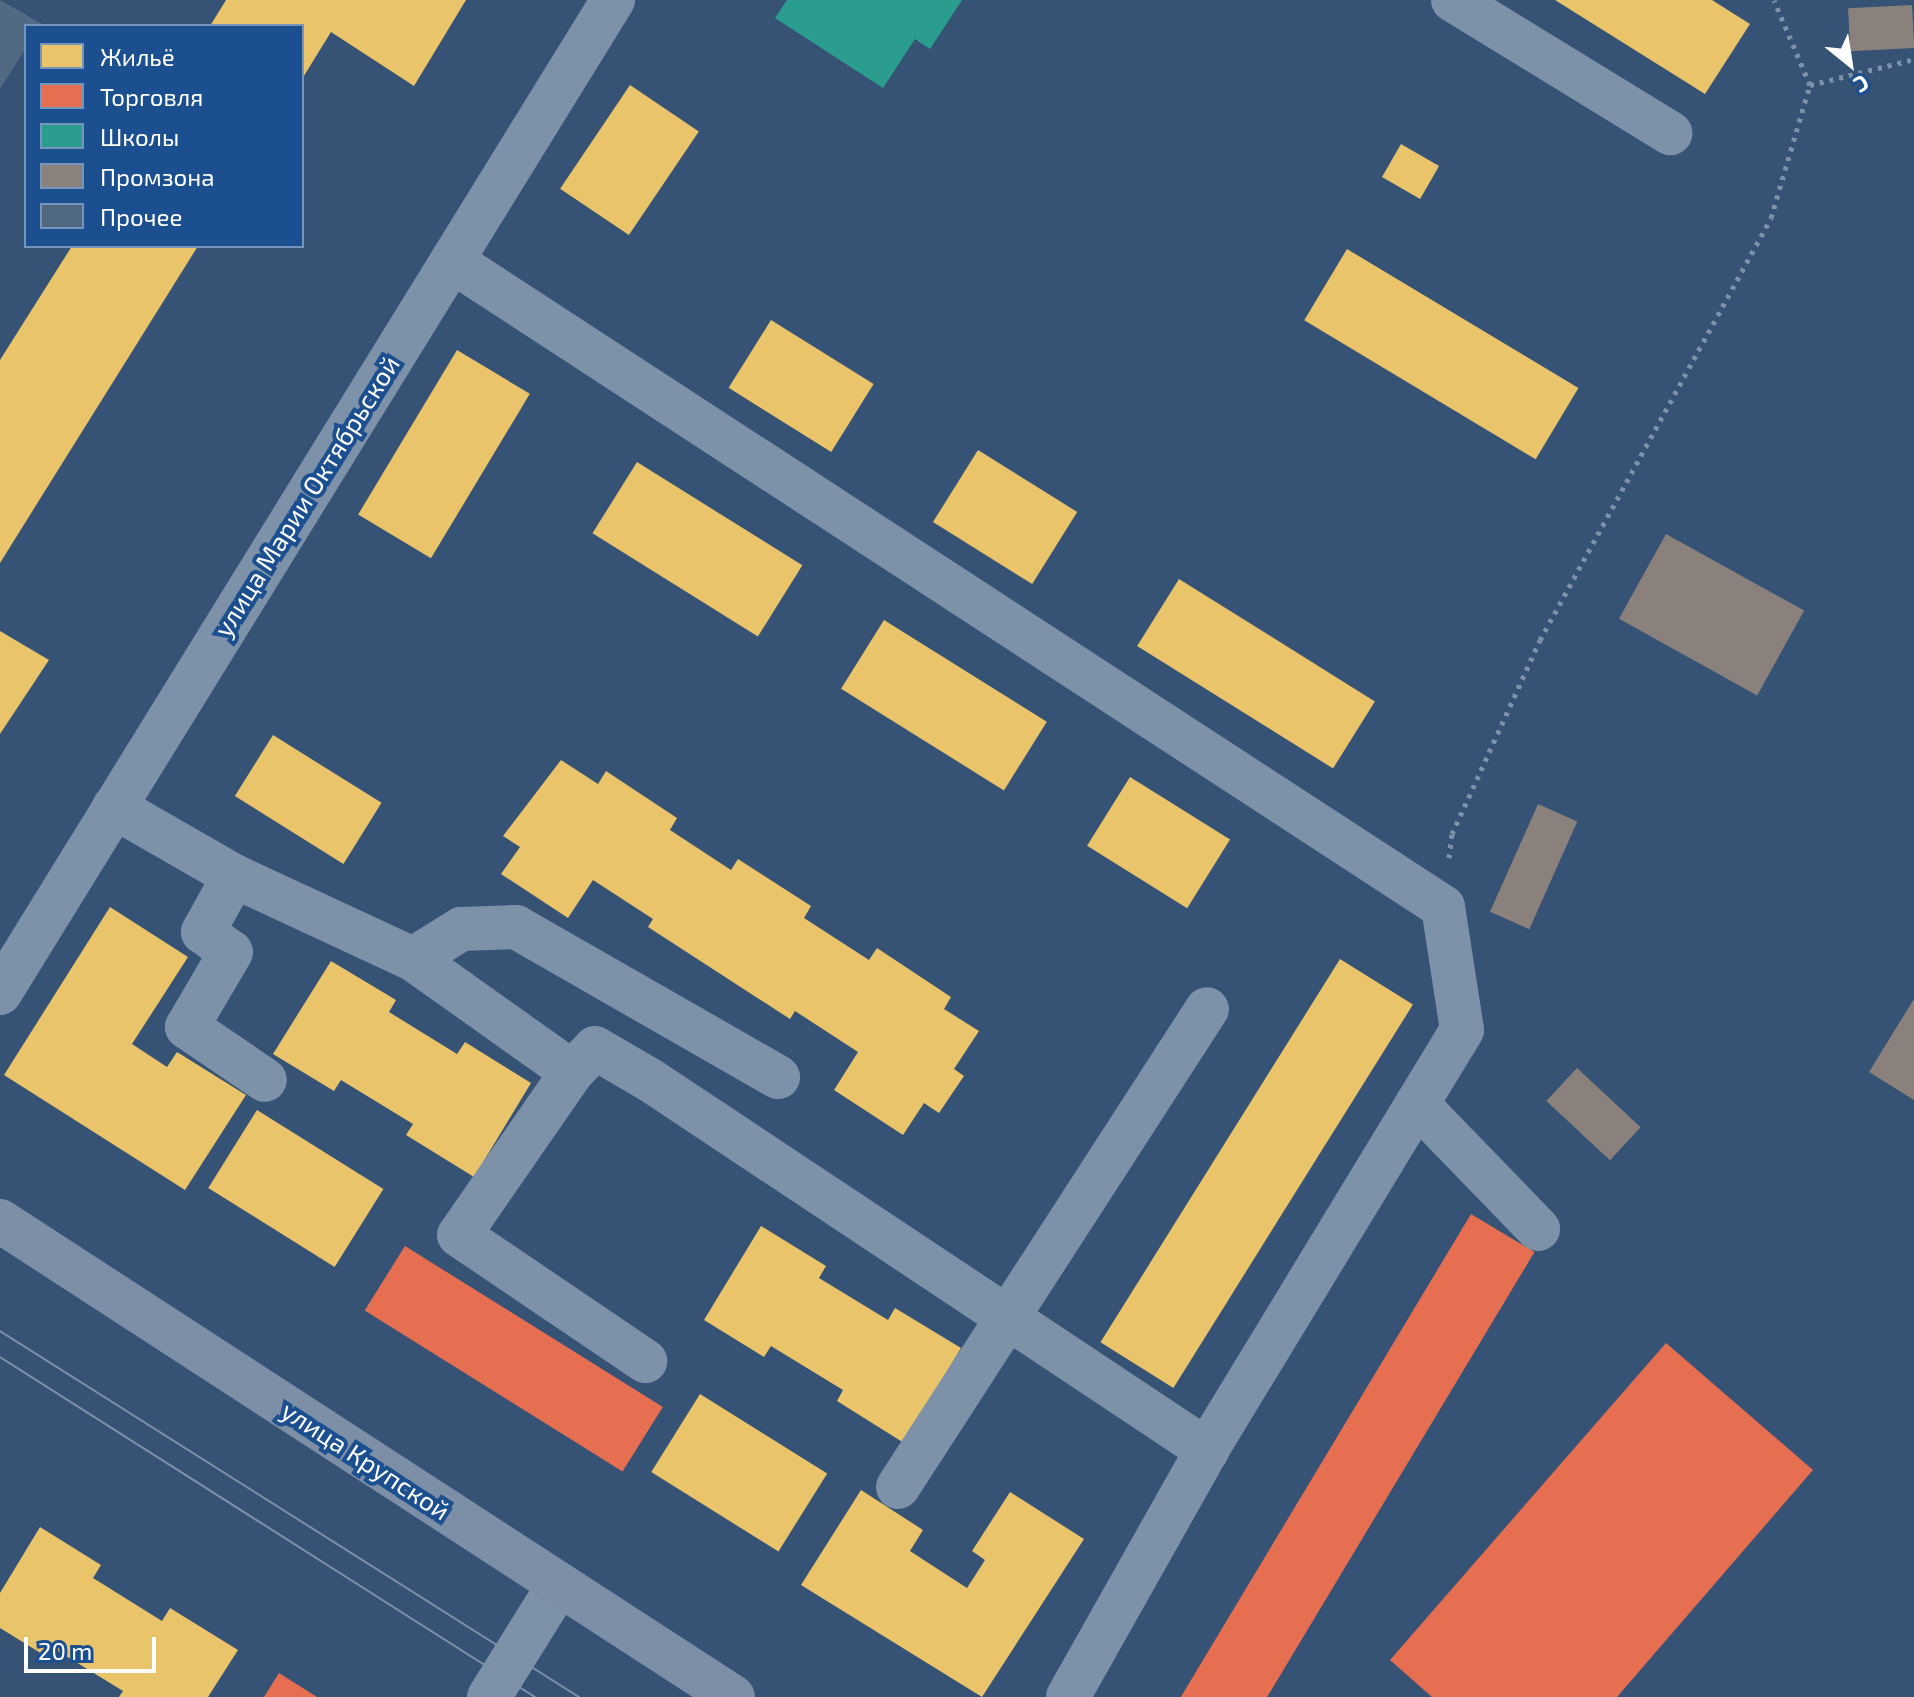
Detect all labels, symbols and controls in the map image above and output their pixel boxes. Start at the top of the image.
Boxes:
legend [24,24,304,248]
north arrow [1810,24,1890,104]
text: Жильё [100,42,175,71]
text: С [1850,70,1874,99]
text: Торговля [100,82,203,111]
text: Школы [100,122,179,151]
text: Промзона [100,162,215,191]
text: Прочее [100,202,182,231]
street label: улица Марии Октябрьской [207,350,405,642]
street label: улица Крупской [276,1394,456,1526]
scale bar [28,1621,160,1671]
text: 20 m [38,1636,92,1665]

